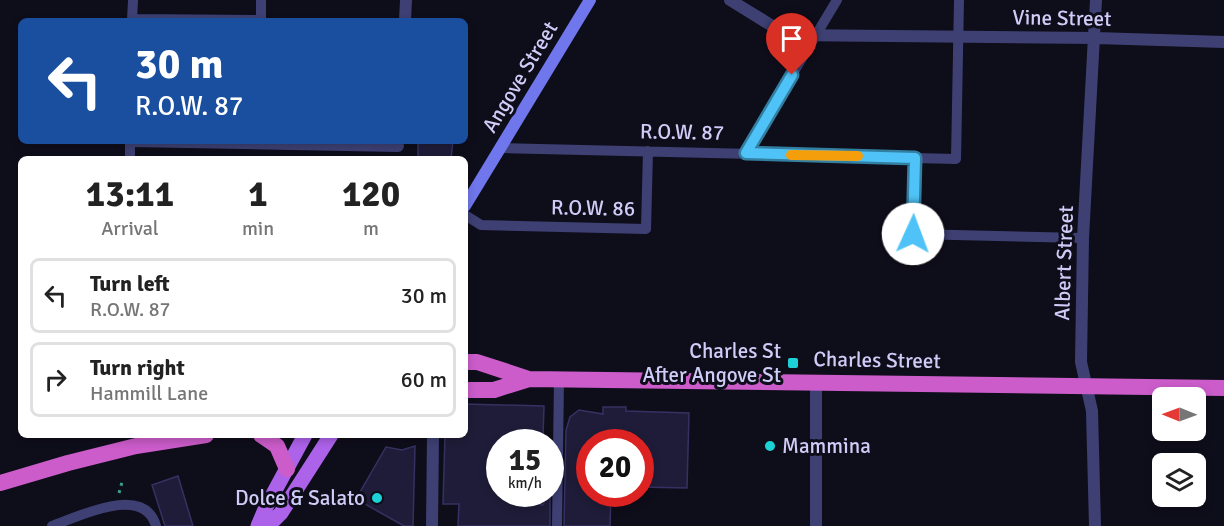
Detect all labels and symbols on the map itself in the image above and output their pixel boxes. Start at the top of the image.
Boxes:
street label: Vine Street [1012,4,1112,32]
pin [766,13,817,75]
street label: Angove Street [477,17,563,137]
street label: R.O.W. 87 [640,118,724,146]
street label: R.O.W. 86 [551,194,635,222]
position arrow [881,202,945,266]
street label: Albert Street [1049,205,1079,321]
place label: Charles St After Angove St [643,338,781,388]
street label: Charles Street [813,346,941,374]
marker: Charles St After Angove St [786,356,800,370]
north arrow [1152,387,1206,441]
speed limit sign: 20 [576,429,654,507]
place label: Mammina [782,433,871,459]
marker: Mammina [763,439,777,453]
place label: Dolce & Salato [235,485,365,511]
marker: Dolce & Salato [370,491,384,505]

